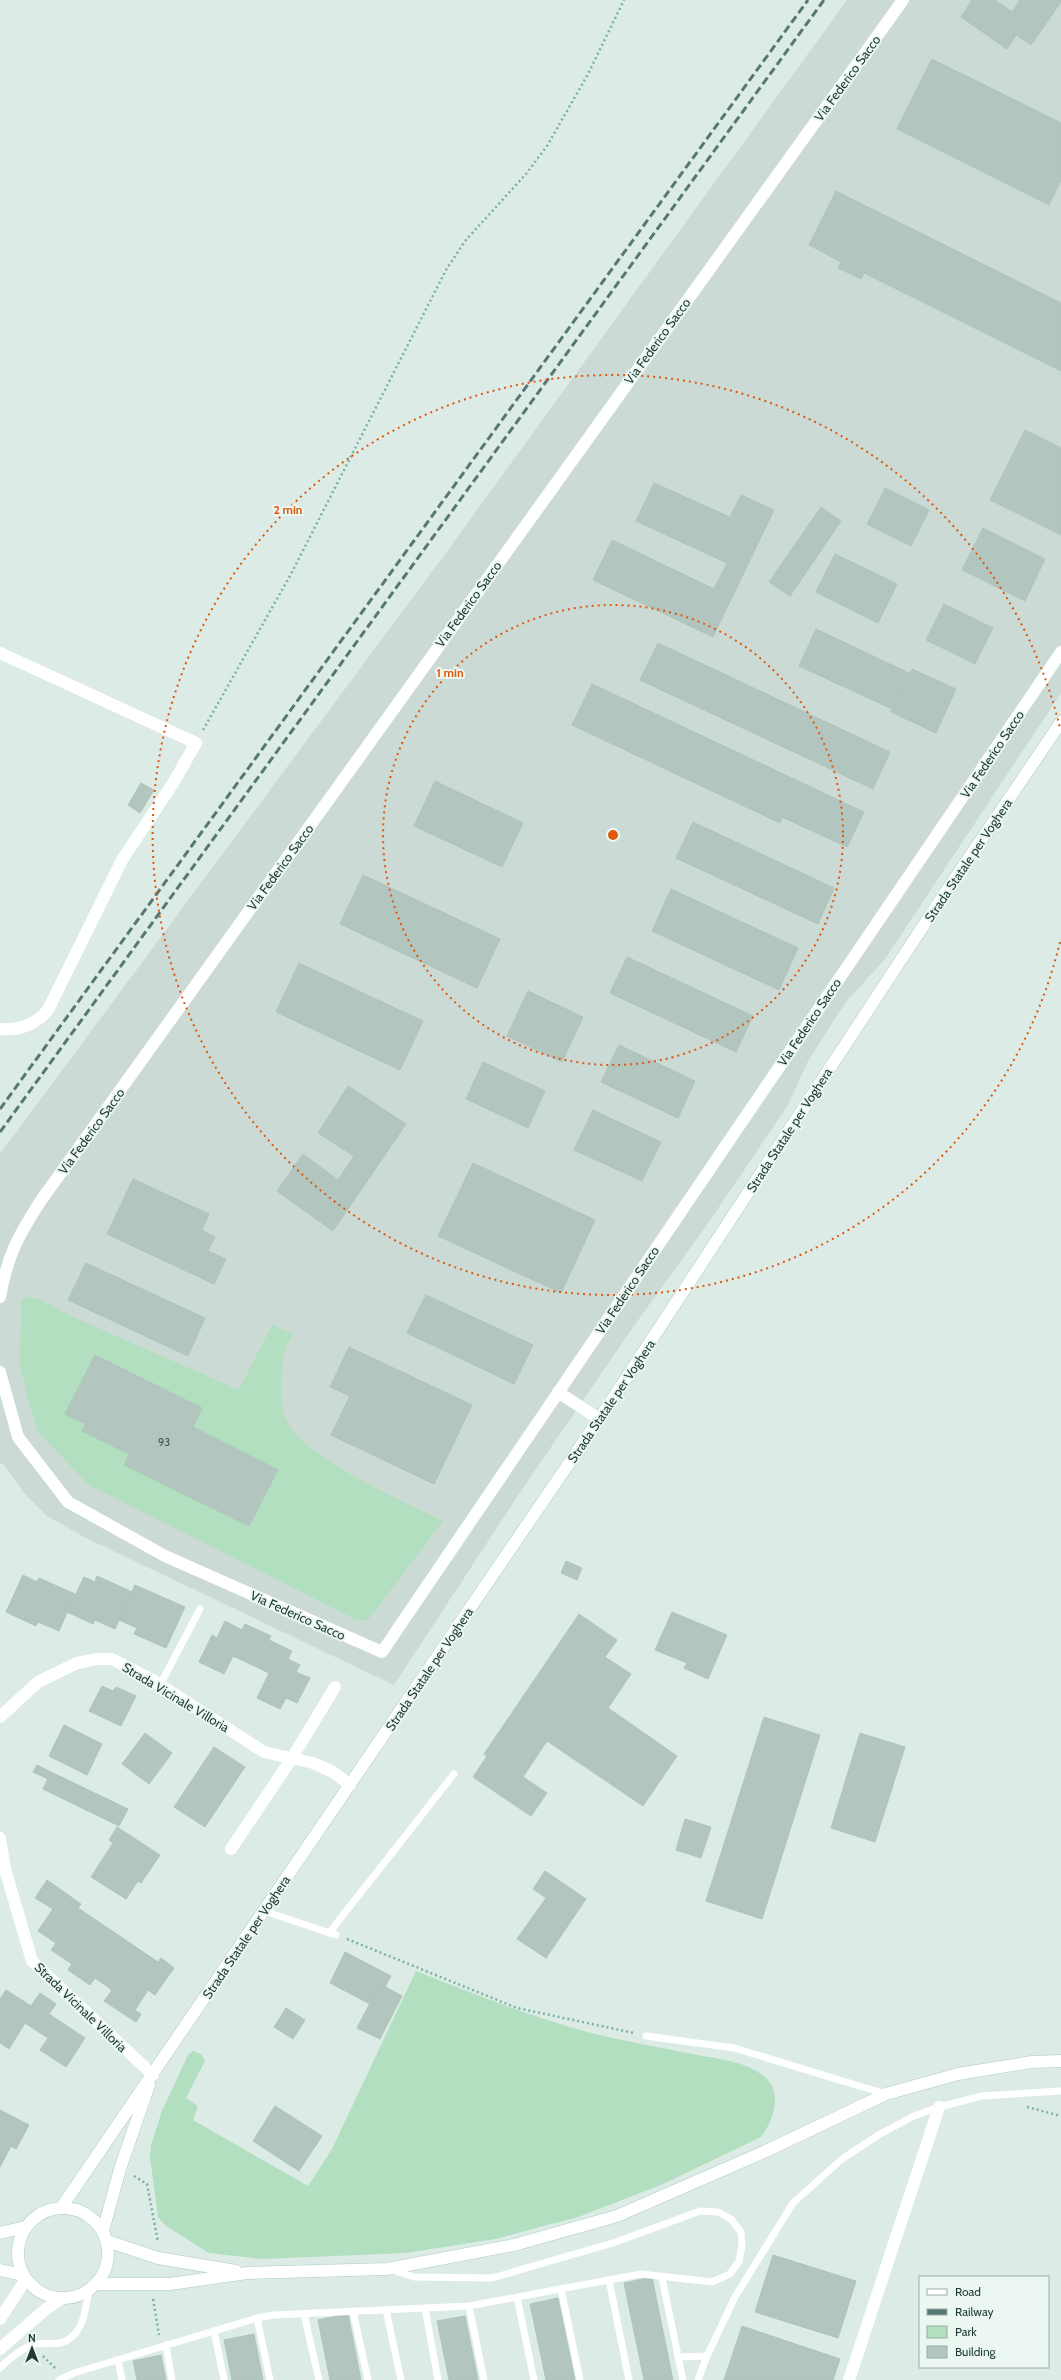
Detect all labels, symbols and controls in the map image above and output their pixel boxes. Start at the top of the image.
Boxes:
street label: Via Federico Sacco [810,32,884,124]
street label: Via Federico Sacco [620,295,694,387]
text: 2 min [274,502,302,517]
street label: Via Federico Sacco [431,558,505,650]
text: 1 min [436,665,464,680]
street label: Via Federico Sacco [957,707,1027,801]
street label: Strada Statale per Voghera [921,795,1016,925]
street label: Via Federico Sacco [243,821,317,913]
centre of rings [606,828,620,842]
street label: Via Federico Sacco [774,975,844,1069]
street label: Strada Statale per Voghera [743,1064,836,1195]
street label: Via Federico Sacco [54,1085,128,1177]
street label: Via Federico Sacco [592,1243,662,1337]
street label: Strada Statale per Voghera [564,1336,659,1466]
house number: 93 [158,1435,170,1449]
street label: Via Federico Sacco [248,1587,348,1643]
street label: Strada Statale per Voghera [382,1604,477,1734]
street label: Strada Vicinale Villoria [120,1659,233,1736]
street label: Strada Statale per Voghera [199,1872,294,2002]
street label: Strada Vicinale Villoria [32,1959,131,2056]
legend [919,2276,1049,2368]
text: Road [955,2284,981,2299]
text: Railway [955,2304,993,2319]
text: Park [955,2324,977,2339]
north arrow [12,2328,52,2368]
text: N [28,2331,36,2345]
text: Building [955,2344,997,2359]

